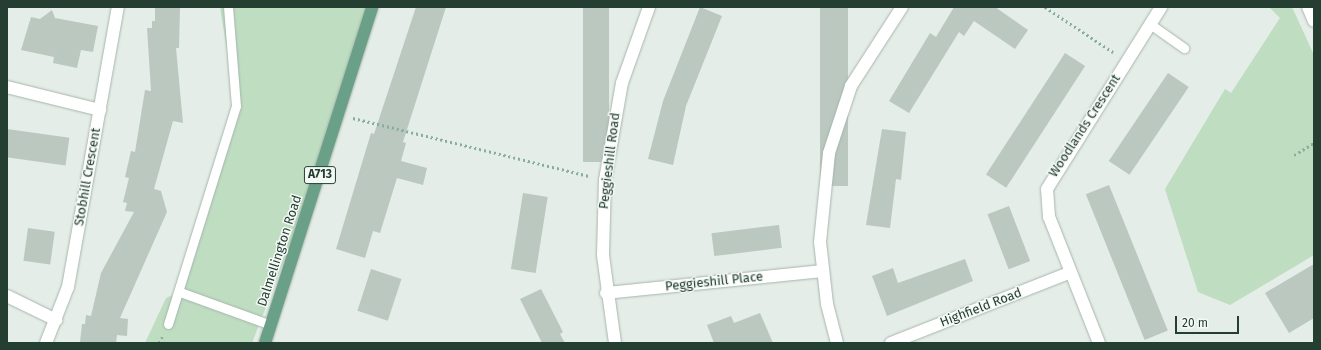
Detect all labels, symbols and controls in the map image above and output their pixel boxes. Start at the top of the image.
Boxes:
street label: Woodlands Crescent [1046,72,1124,180]
street label: Peggieshill Road [596,112,624,210]
street label: Stobhill Crescent [72,127,104,227]
road number: A713 [303,165,337,185]
street label: Dalmellington Road [255,193,305,309]
street label: Peggieshill Place [664,269,764,295]
street label: Highfield Road [938,285,1024,331]
scale bar [1177,308,1241,334]
text: 20 m [1182,316,1208,330]

